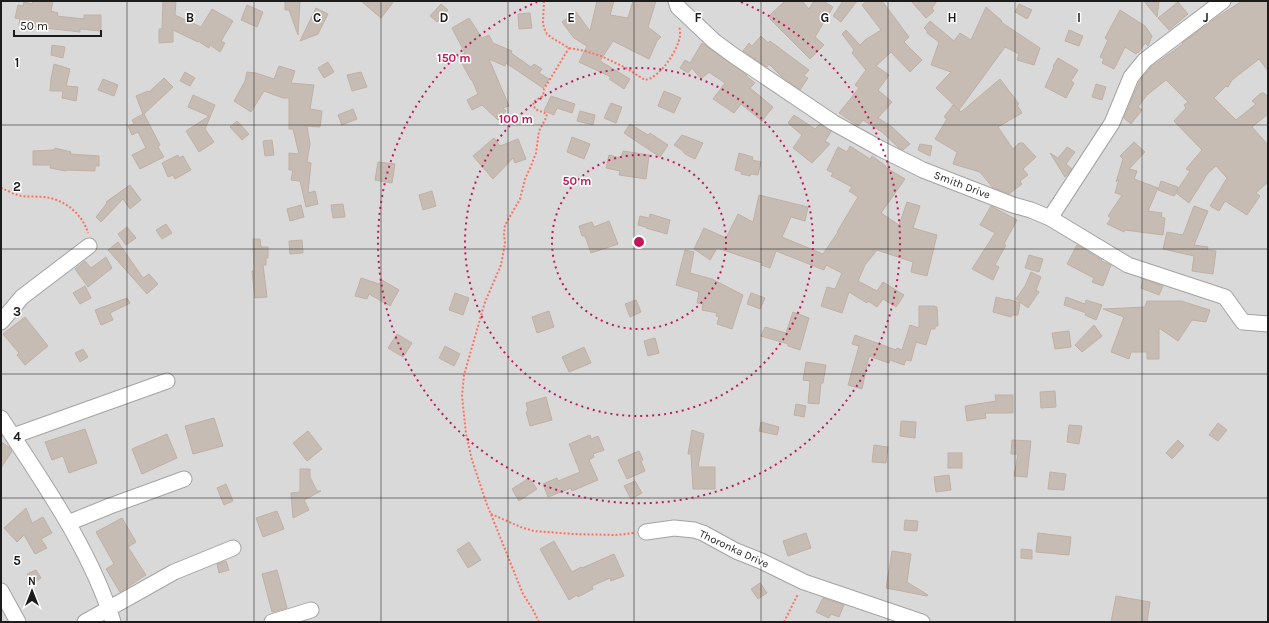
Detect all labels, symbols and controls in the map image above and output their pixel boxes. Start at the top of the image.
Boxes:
text: B [186,10,194,25]
text: C [313,10,321,25]
text: D [440,10,449,25]
text: E [567,10,575,25]
text: F [694,10,702,25]
text: G [821,10,829,25]
text: H [947,10,957,25]
text: I [1077,10,1081,25]
text: J [1203,10,1209,25]
scale bar [14,12,101,38]
text: 50 m [20,19,48,33]
text: 150 m [437,51,471,65]
text: 1 [15,55,19,70]
text: 100 m [499,112,533,126]
street label: Smith Drive [932,168,992,202]
text: 50 m [563,174,592,188]
text: 2 [13,179,21,194]
centre of rings [632,235,646,249]
text: 3 [13,304,21,319]
text: 4 [13,429,21,444]
street label: Thoronka Drive [697,527,771,571]
text: 5 [13,553,21,568]
north arrow [12,571,52,611]
text: N [28,575,36,588]

